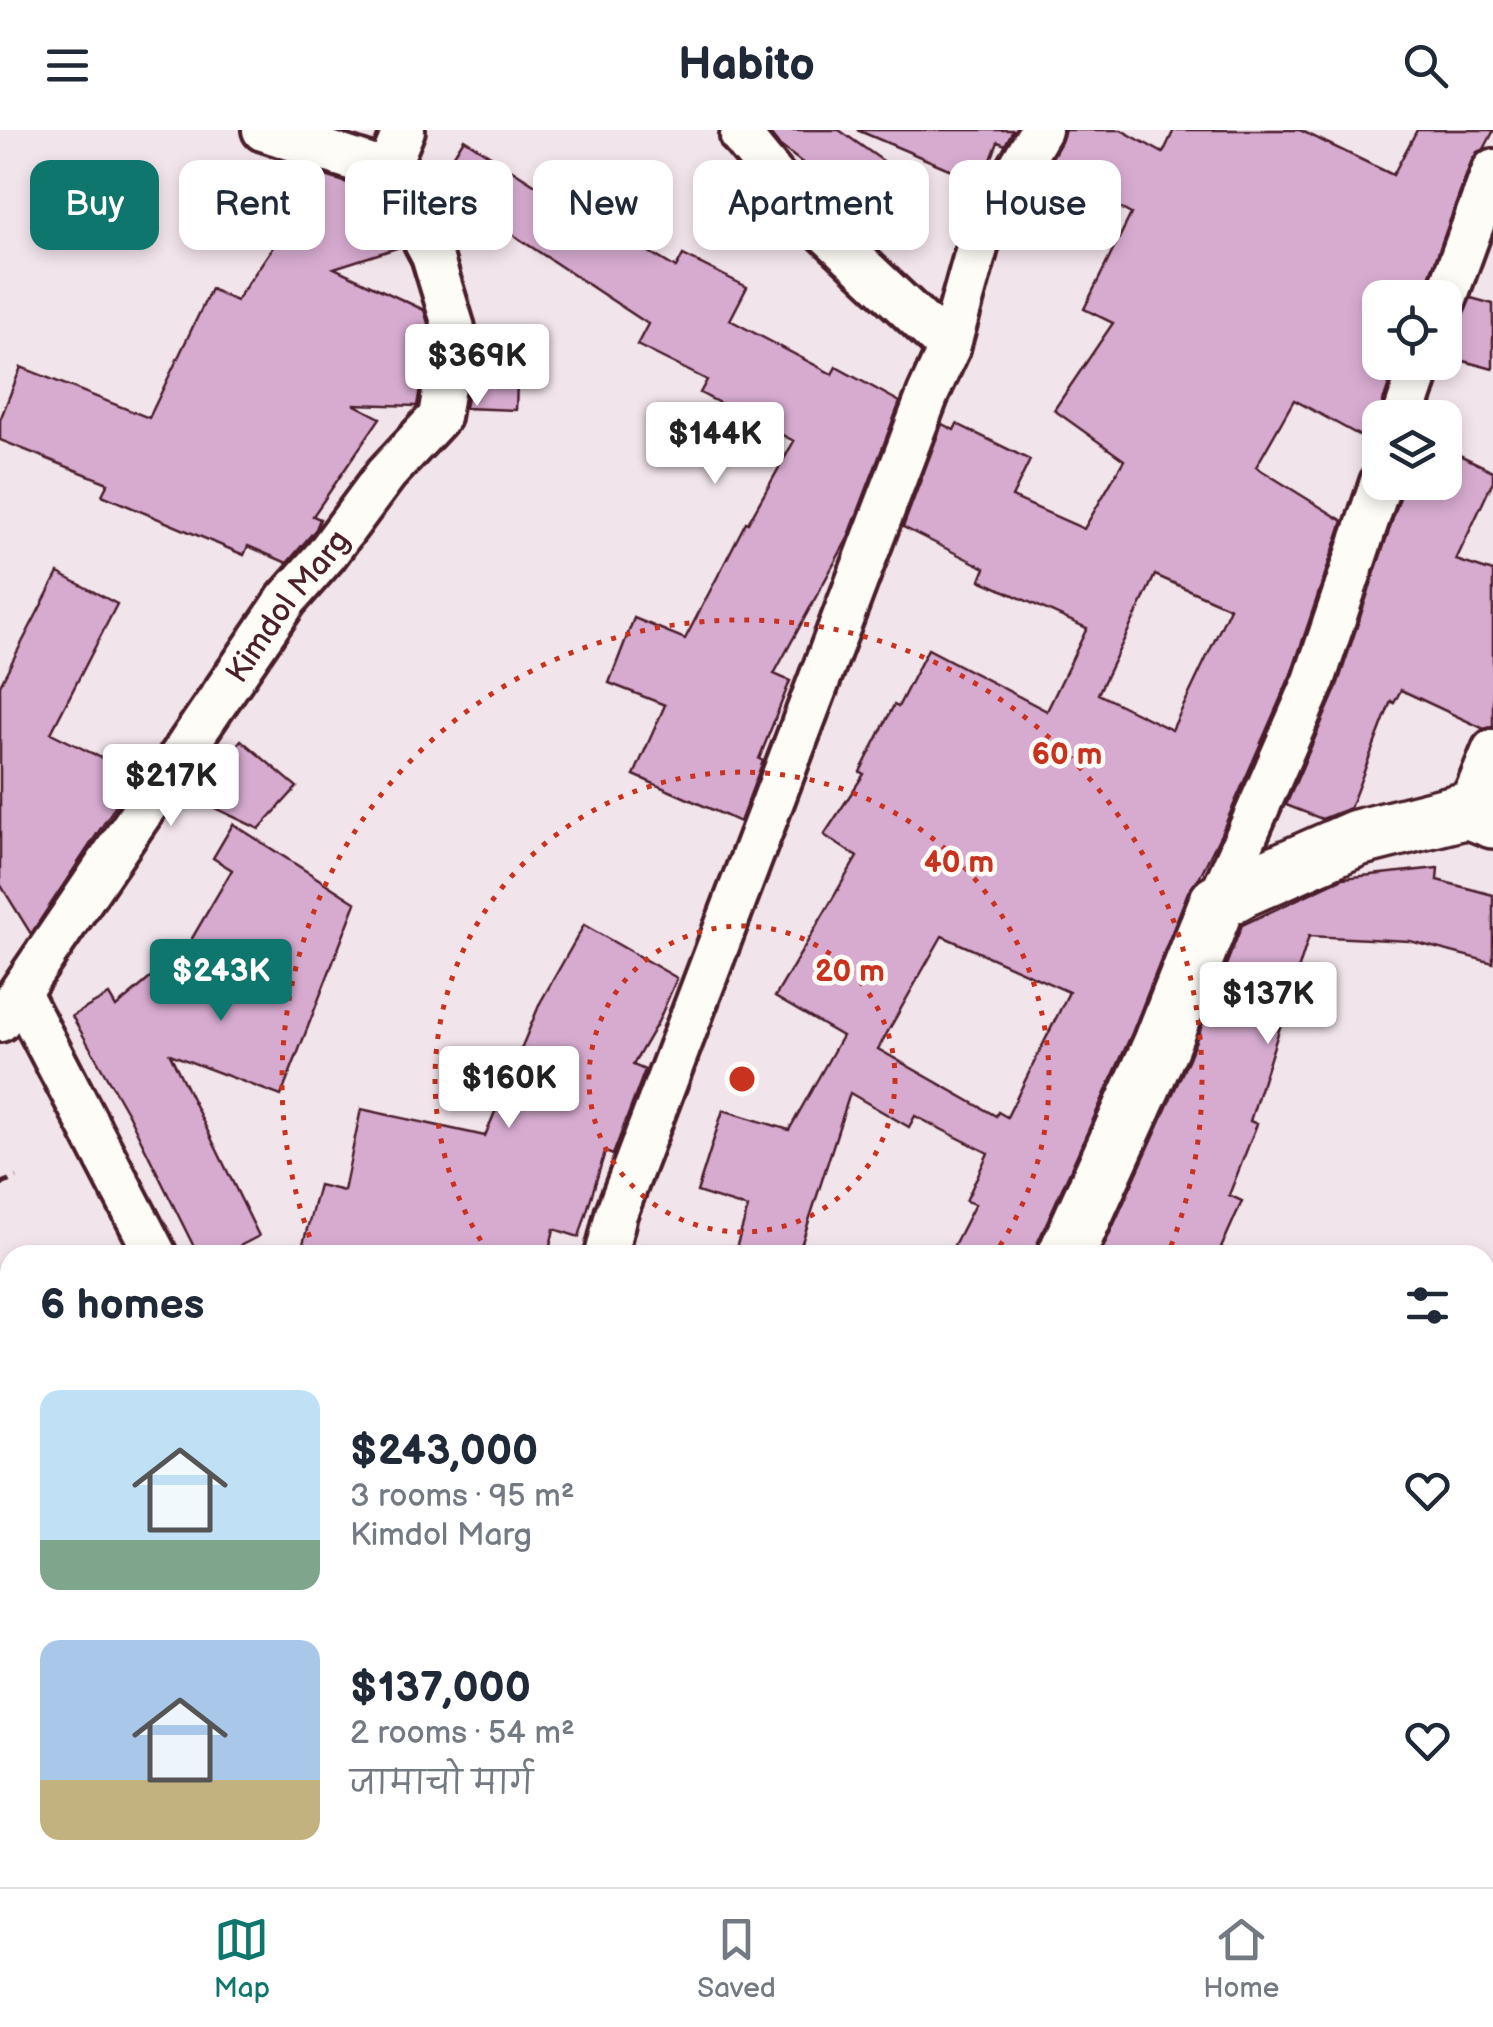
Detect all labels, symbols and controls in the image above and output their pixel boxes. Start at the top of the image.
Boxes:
icon: menu [40,38,95,93]
text: Habito [678,38,815,93]
icon: search [1398,38,1453,93]
chip: Buy [30,160,159,250]
chip: Rent [179,160,325,250]
chip: Filters [345,160,513,250]
chip: New [533,160,673,250]
chip: Apartment [693,160,929,250]
chip: House [949,160,1121,250]
map controls [1362,280,1462,500]
button: locate [1362,280,1462,380]
pin: $369K [407,324,547,409]
text: $369K [427,337,527,376]
button: layers [1362,400,1462,500]
pin: $144K [645,402,785,487]
text: $144K [668,415,762,454]
street label: Kimdol Marg [218,523,359,691]
text: 60 m [1032,737,1102,773]
pin: $217K [101,744,241,829]
text: $217K [125,757,217,796]
text: 40 m [924,845,994,881]
pin: $243K [151,939,291,1024]
text: $243K [172,952,270,991]
text: 20 m [815,954,885,990]
pin: $137K [1198,962,1338,1047]
text: $137K [1222,975,1314,1014]
pin: $160K [439,1046,579,1131]
text: $160K [461,1059,557,1098]
centre of rings [724,1061,760,1097]
icon: filters [1400,1278,1455,1333]
text: 6 homes [40,1280,204,1331]
text: $243,000 [350,1426,538,1477]
icon: home [120,1430,240,1550]
icon: heart [1400,1463,1455,1518]
text: 3 rooms · 95 m² [350,1477,575,1516]
text: Kimdol Marg [350,1516,532,1555]
text: $137,000 [350,1663,531,1714]
icon: home [120,1680,240,1800]
icon: heart [1400,1713,1455,1768]
text: 2 rooms · 54 m² [350,1714,575,1753]
text: जामाचो मार्ग [350,1765,533,1804]
tab: Map [214,1912,270,2005]
tab: Saved [697,1912,776,2005]
tab: Home [1203,1912,1279,2005]

